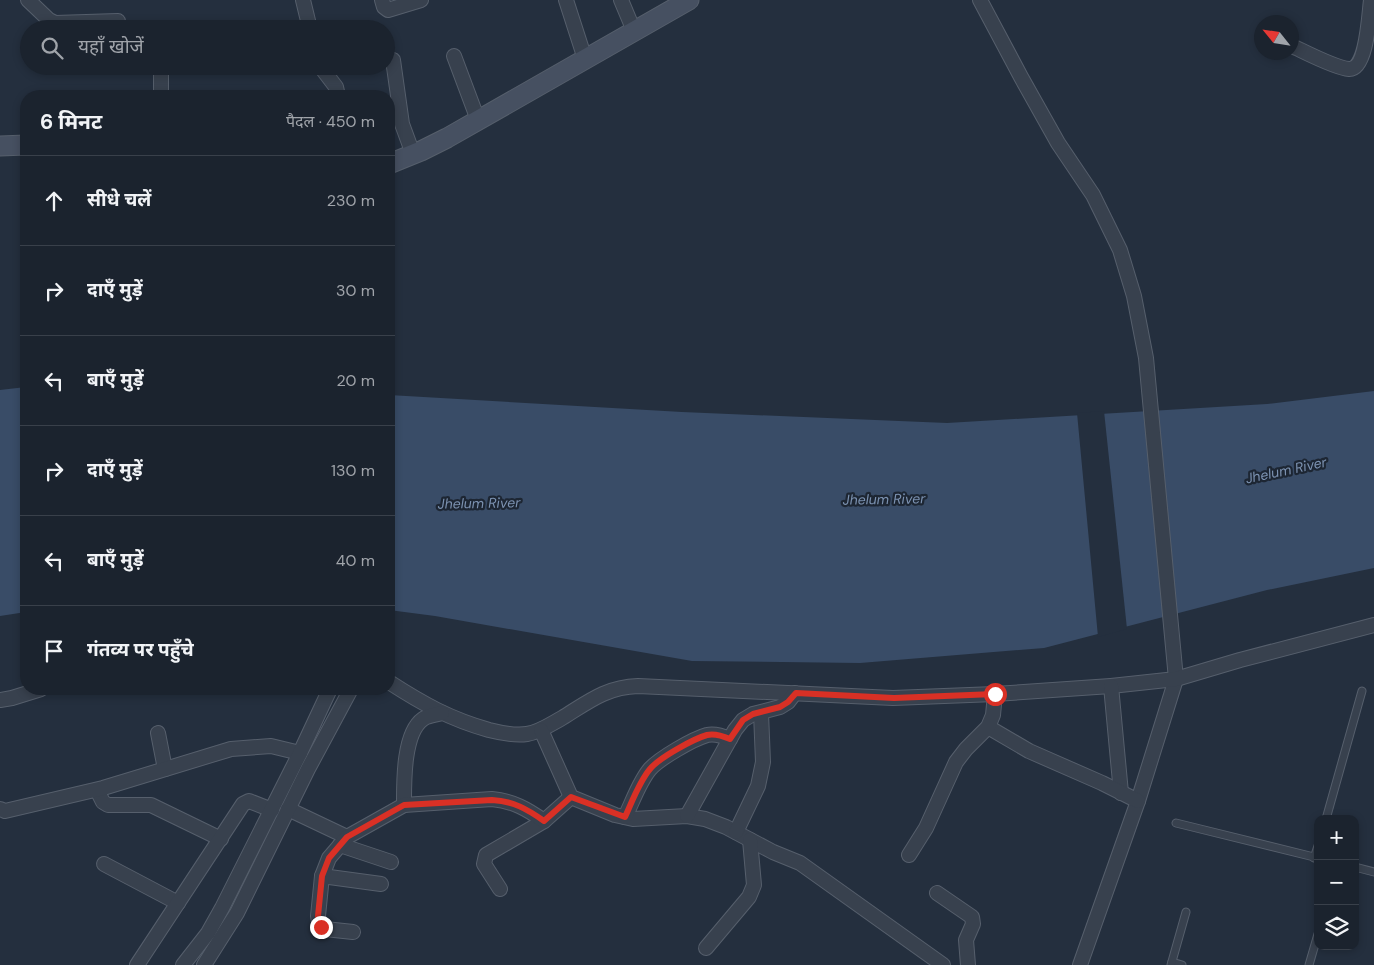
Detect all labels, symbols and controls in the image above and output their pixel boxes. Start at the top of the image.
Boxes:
north arrow [1254,15,1299,60]
search box [20,20,395,75]
icon: search [38,34,66,62]
text: यहाँ खोजें [78,34,144,59]
text: 6 मिनट [40,108,102,136]
text: पैदल · 450 m [286,111,375,132]
icon: ahead [40,187,68,215]
text: सीधे चलें [87,187,151,212]
text: 230 m [327,190,375,211]
icon: right [40,277,68,305]
text: दाएँ मुड़ें [87,277,142,302]
text: 30 m [336,280,375,301]
icon: left [40,367,68,395]
text: बाएँ मुड़ें [87,367,144,392]
text: 20 m [336,370,375,391]
water label: Jhelum River [1244,452,1329,487]
icon: right [40,457,68,485]
text: दाएँ मुड़ें [87,457,142,482]
text: 130 m [331,460,375,481]
water label: Jhelum River [843,489,926,509]
water label: Jhelum River [438,493,521,513]
icon: left [40,547,68,575]
text: बाएँ मुड़ें [87,547,144,572]
text: 40 m [336,550,375,571]
icon: arrive [40,637,68,665]
text: गंतव्य पर पहुँचे [87,637,194,662]
route start [984,683,1007,706]
map controls [1314,815,1359,950]
button: + [1314,815,1359,860]
button: − [1314,860,1359,905]
button: layers [1314,905,1359,950]
route end [310,916,333,939]

